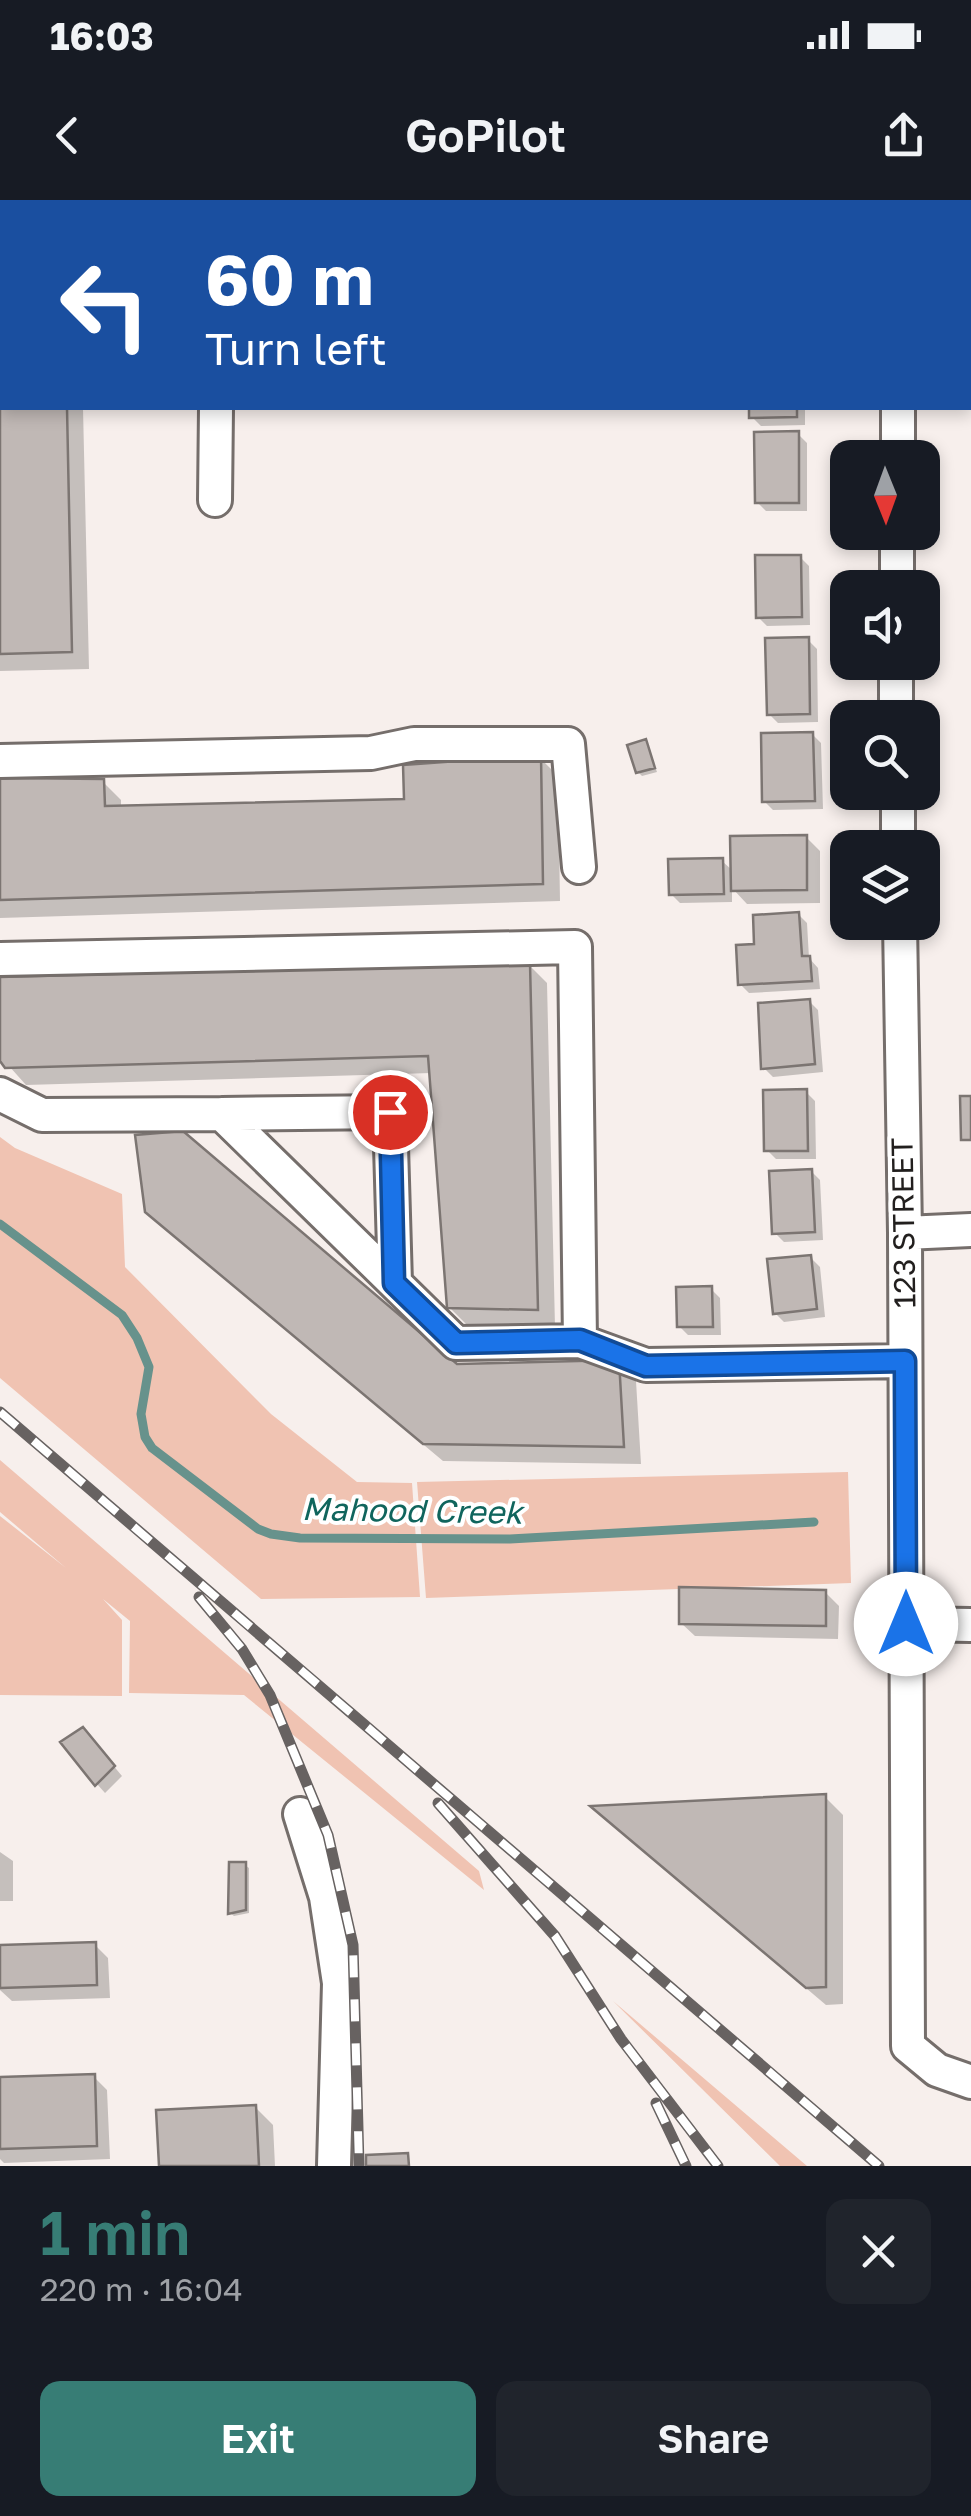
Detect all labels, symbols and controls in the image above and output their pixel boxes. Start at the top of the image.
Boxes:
text: 16:03 [50,13,154,58]
icon: back [40,108,95,163]
text: GoPilot [405,108,566,162]
icon: share [876,108,931,163]
text: 60 m [205,236,374,320]
icon: left [40,240,170,370]
text: Turn left [205,321,387,375]
north arrow [830,440,940,550]
map controls [830,440,940,940]
button: sound [830,570,940,680]
button: search [830,700,940,810]
button: layers [830,830,940,940]
pin [348,1070,433,1155]
icon: arrive [363,1085,418,1140]
street label: 123 STREET [884,1138,922,1309]
water label: Mahood Creek [301,1489,525,1531]
position arrow [854,1572,958,1676]
text: 1 min [40,2196,190,2268]
button: close [826,2199,931,2304]
text: 220 m · 16:04 [40,2270,243,2308]
button: Exit [40,2381,476,2496]
button: Share [496,2381,931,2496]

